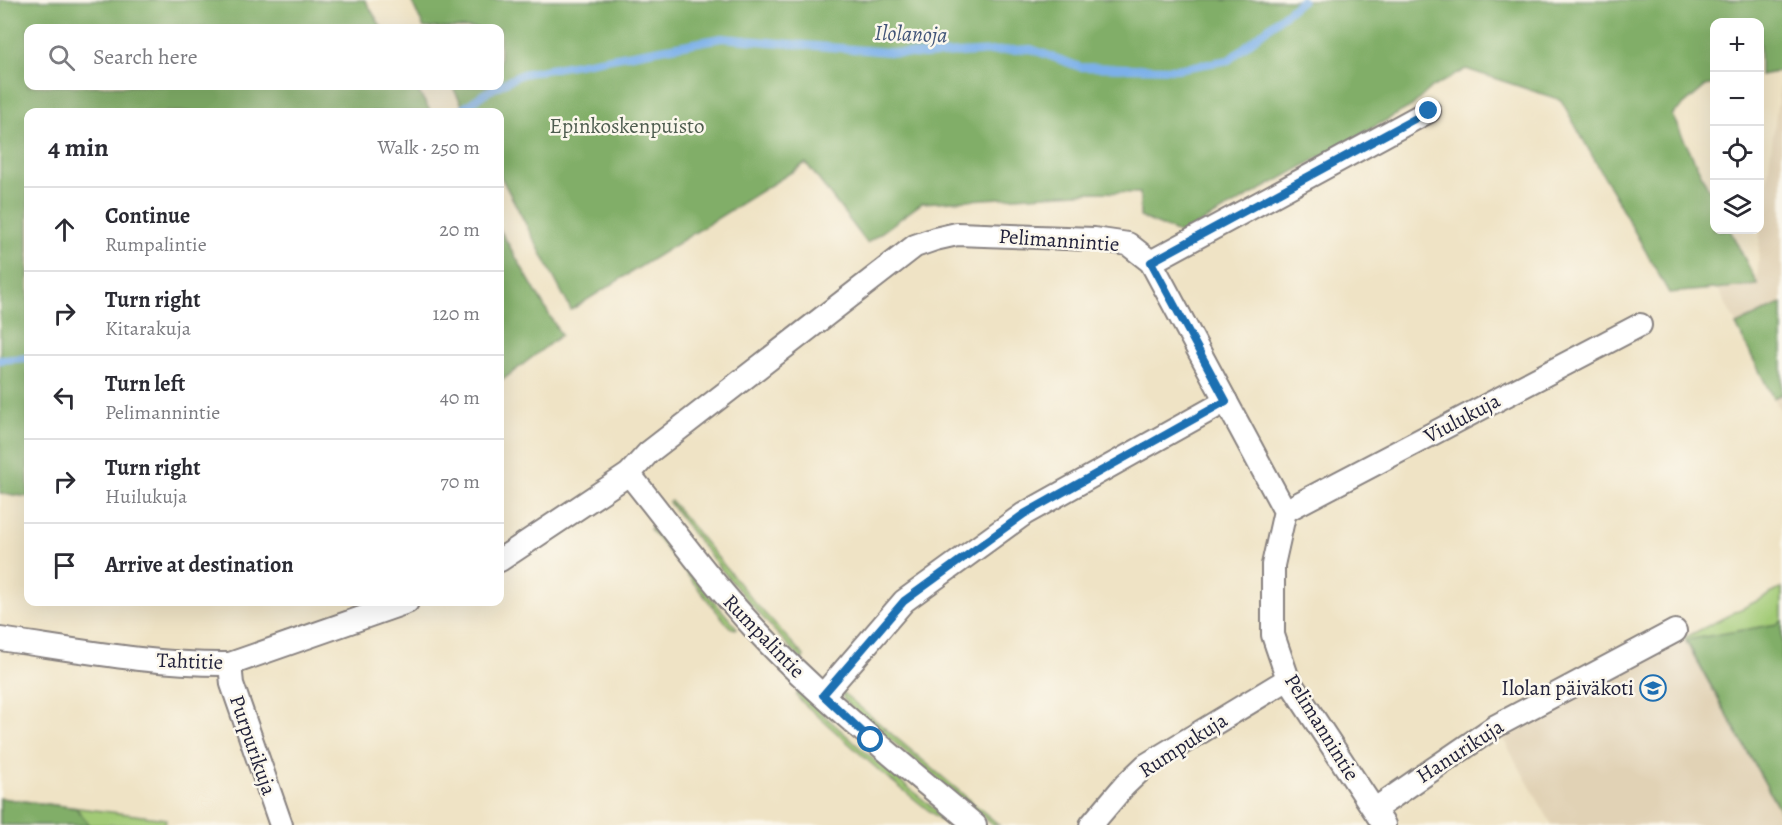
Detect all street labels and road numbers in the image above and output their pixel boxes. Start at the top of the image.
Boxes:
street label: Pelimannintie [998,222,1120,258]
street label: Viulukuja [1418,386,1505,450]
street label: Rumpalintie [717,588,811,684]
street label: Tahtitie [156,646,224,676]
street label: Pelimannintie [1278,668,1366,786]
street label: Purpurikuja [223,691,283,799]
street label: Rumpukuja [1133,706,1233,784]
street label: Hanurikuja [1411,712,1509,790]

